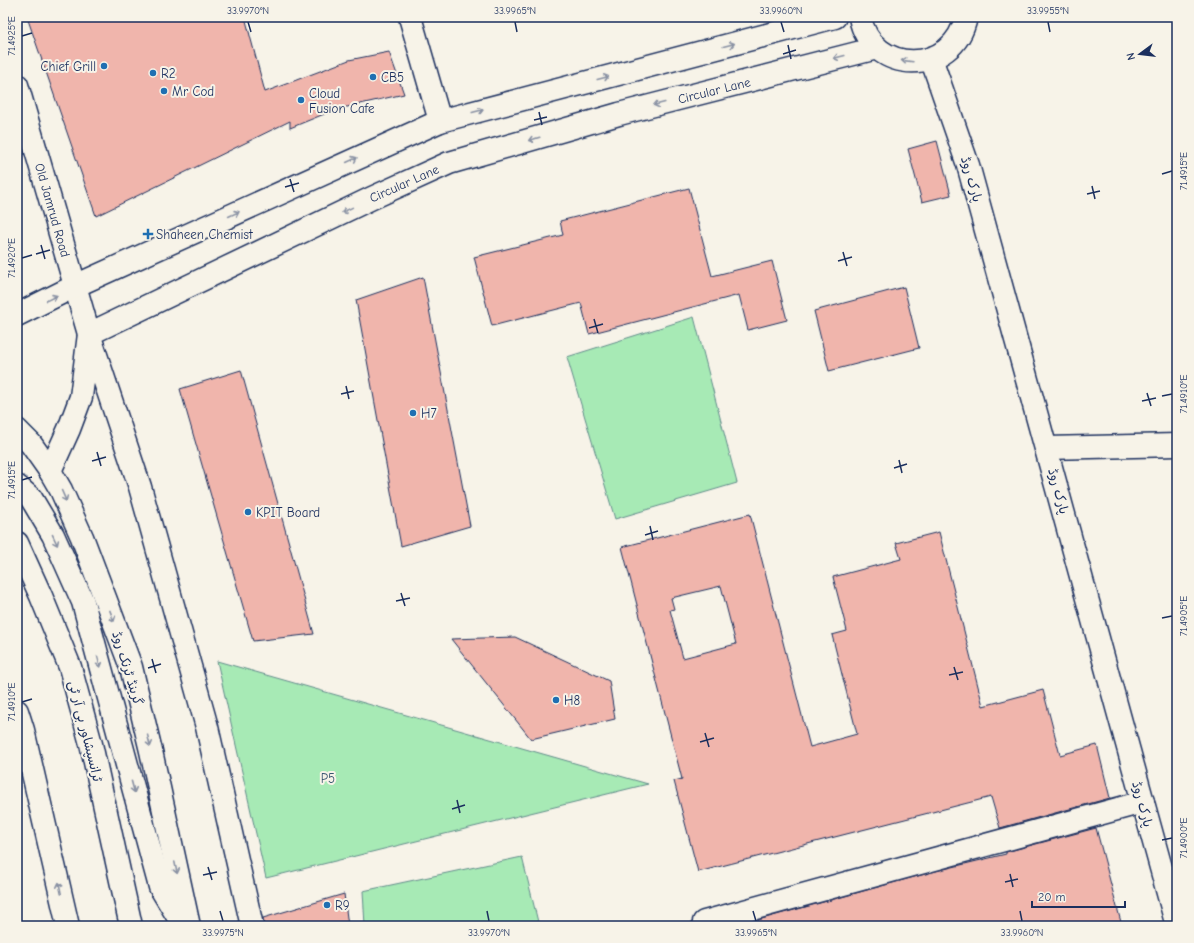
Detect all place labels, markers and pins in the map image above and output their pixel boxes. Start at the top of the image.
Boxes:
place label: Chief Grill [41,59,96,74]
marker: Chief Grill [99,61,109,71]
place label: R2 [161,66,176,81]
marker: R2 [148,68,158,78]
place label: CB5 [381,70,404,85]
marker: CB5 [368,72,378,82]
place label: Mr Cod [172,84,214,99]
marker: Mr Cod [159,86,169,96]
place label: Cloud Fusion Cafe [309,86,375,116]
marker: Cloud Fusion Cafe [296,95,306,105]
place label: Shaheen Chemist [156,227,254,242]
marker: Shaheen Chemist [143,229,153,239]
place label: H7 [421,406,437,421]
marker: H7 [408,408,418,418]
place label: KPIT Board [256,505,320,520]
marker: KPIT Board [243,507,253,517]
place label: H8 [564,693,580,708]
marker: H8 [551,695,561,705]
place label: R9 [335,898,350,913]
marker: R9 [322,900,332,910]

